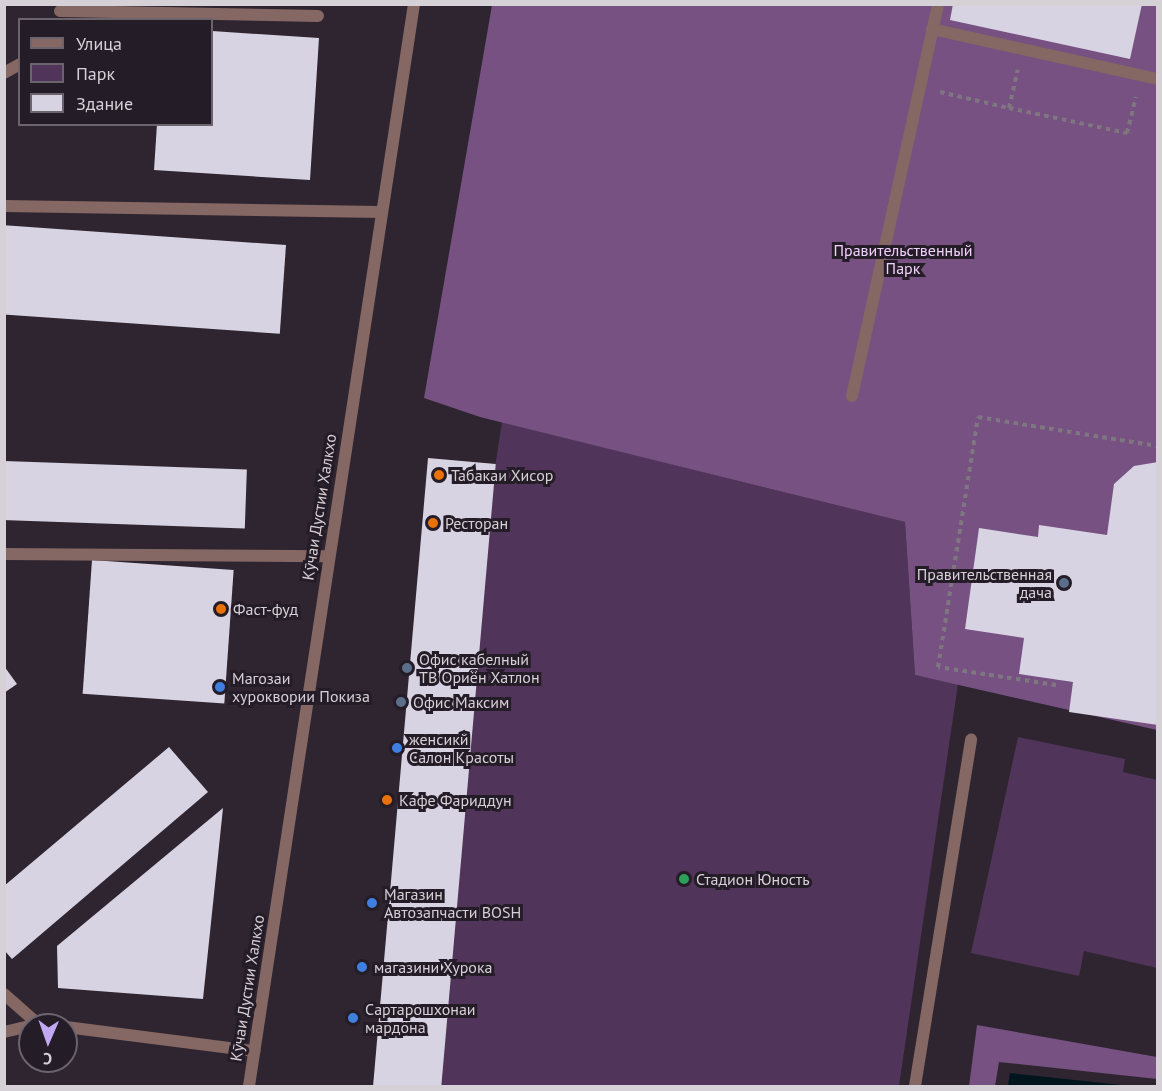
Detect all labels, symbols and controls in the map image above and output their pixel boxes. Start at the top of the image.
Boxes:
legend [18,18,213,126]
text: Улица [76,32,122,55]
text: Парк [76,62,115,85]
text: Здание [76,92,133,115]
park label: Правительственный Парк [833,240,973,278]
street label: Кӯчаи Дустии Халкхо [298,432,340,582]
place label: Табакаи Хисор [451,465,554,485]
marker: Табакаи Хисор [432,468,446,482]
place label: Ресторан [445,513,508,533]
marker: Ресторан [426,516,440,530]
place label: Правительственная дача [917,564,1052,602]
marker: Правительственная дача [1057,576,1071,590]
place label: Фаст-фуд [233,599,298,619]
marker: Фаст-фуд [214,602,228,616]
place label: Офис кабелный ТВ Ориён Хатлон [419,649,540,687]
marker: Офис кабелный ТВ Ориён Хатлон [400,661,414,675]
place label: Магозаи хуроквории Покиза [232,668,370,706]
marker: Магозаи хуроквории Покиза [213,680,227,694]
place label: Офис Максим [413,692,509,712]
marker: Офис Максим [394,695,408,709]
place label: женсикй Салон Красоты [409,729,514,767]
marker: женсикй Салон Красоты [390,741,404,755]
place label: Кафе Фариддун [399,790,512,810]
marker: Кафе Фариддун [380,793,394,807]
place label: Стадион Юность [696,869,810,889]
marker: Стадион Юность [677,872,691,886]
place label: Магазин Автозапчасти BOSH [384,884,521,922]
marker: Магазин Автозапчасти BOSH [365,896,379,910]
street label: Кӯчаи Дустии Халкхо [226,913,268,1063]
place label: магазини Хурока [374,957,493,977]
marker: магазини Хурока [355,960,369,974]
place label: Сартарошхонаи мардона [365,999,476,1037]
marker: Сартарошхонаи мардона [346,1011,360,1025]
north arrow [18,1013,78,1073]
text: С [43,1049,52,1069]

